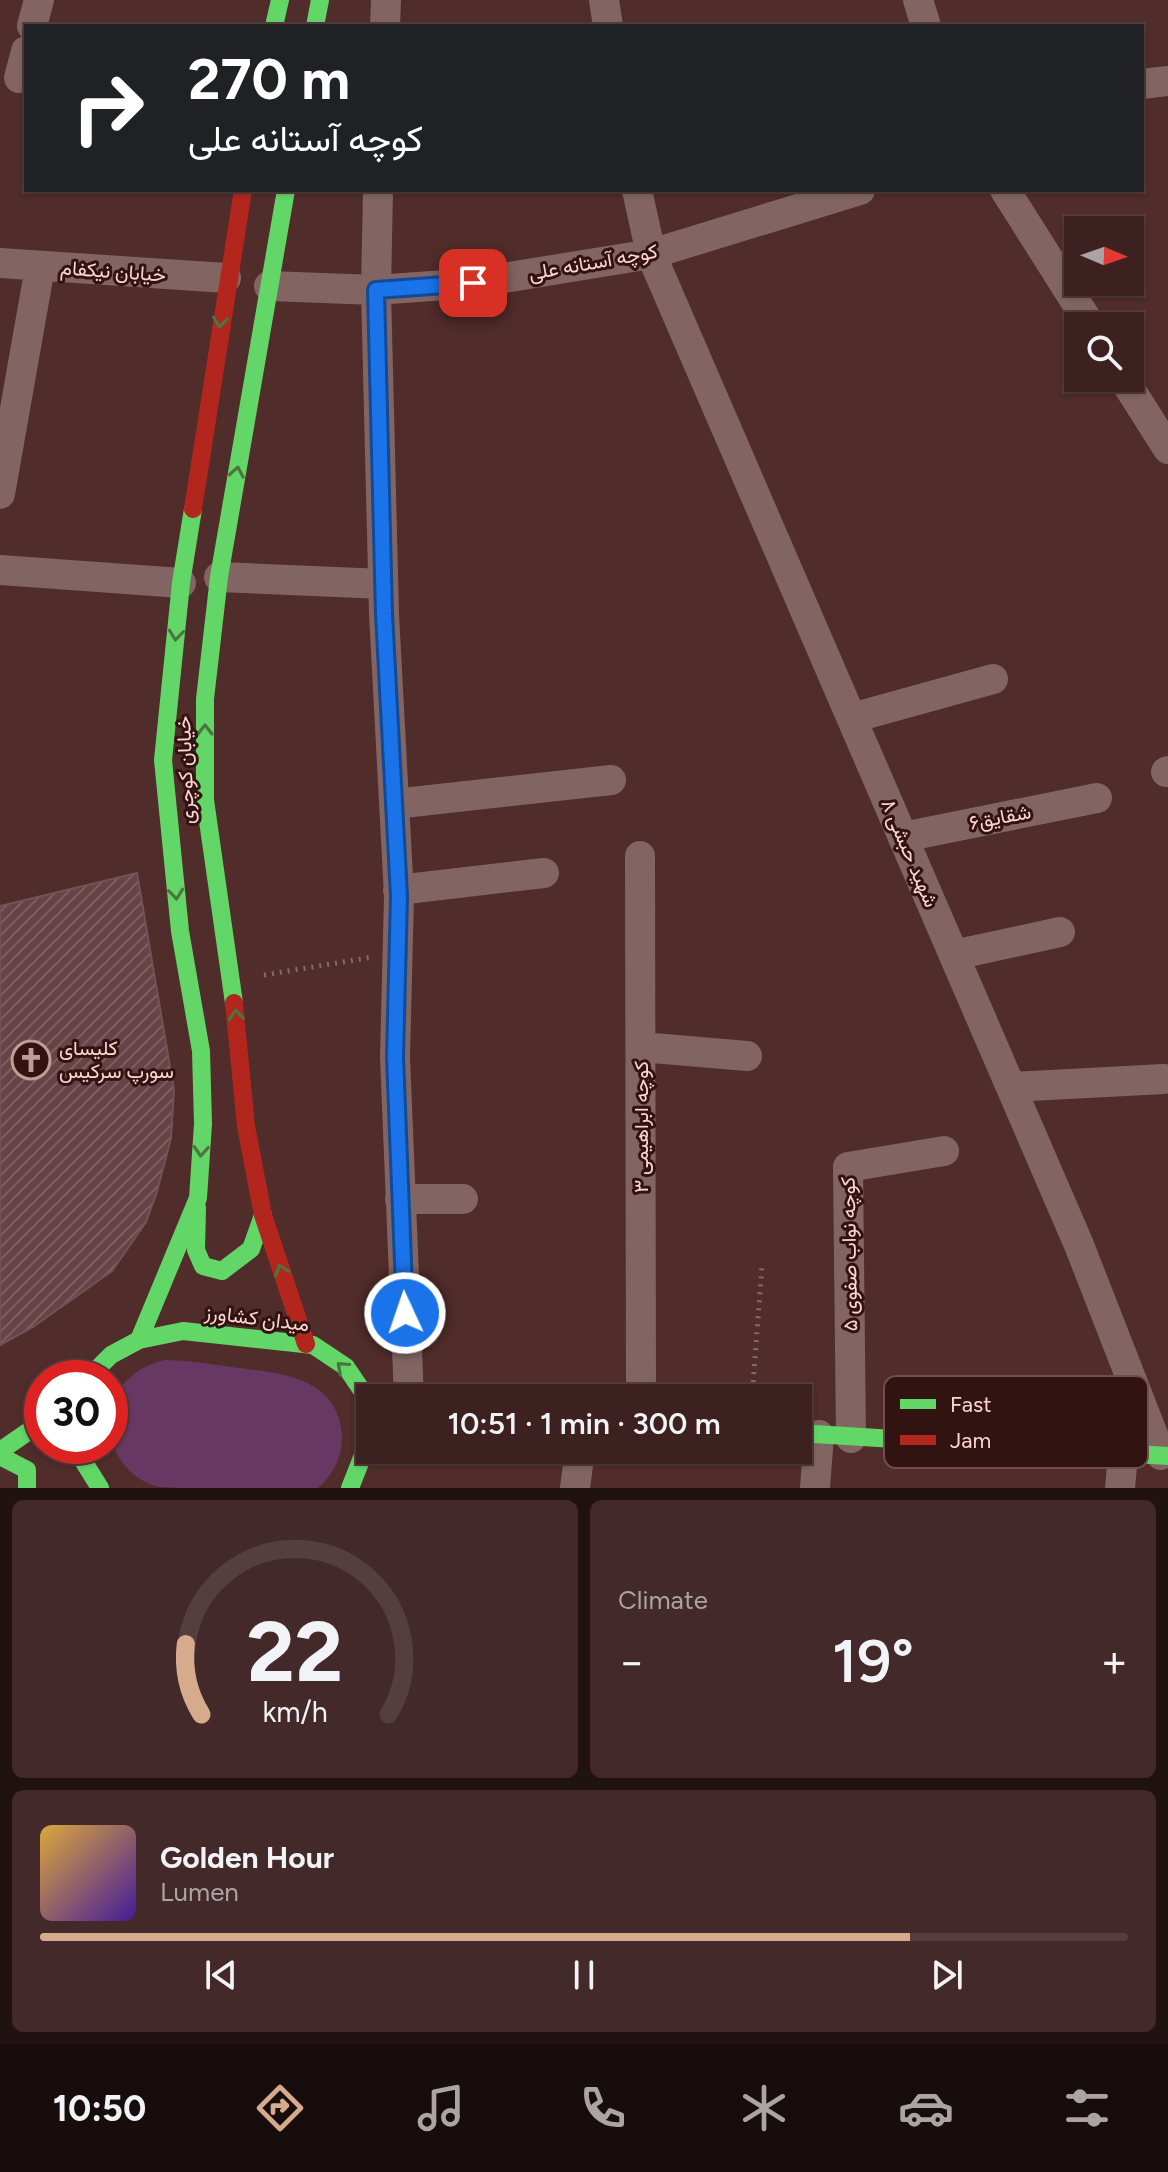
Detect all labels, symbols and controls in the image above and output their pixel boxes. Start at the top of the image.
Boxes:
text: 270 m [188,46,350,113]
icon: right [56,56,160,160]
text: کوچه آستانه علی [188,117,423,160]
north arrow [1064,216,1144,296]
map controls [1064,216,1144,392]
street label: کوچه آستانه علی [527,239,660,287]
pin [439,249,507,317]
street label: خیابان نیکفام [59,255,167,288]
icon: arrive [451,261,495,305]
button: search [1064,312,1144,392]
one-way arrow [212,315,229,329]
one-way arrow [228,465,245,479]
one-way arrow [167,629,184,642]
street label: خیابان کوچری [171,715,201,825]
one-way arrow [196,723,214,736]
street label: شهید حبشی ۸ [875,795,944,911]
street label: شقایق۶ [967,799,1033,835]
one-way arrow [168,887,185,900]
one-way arrow [227,1009,244,1022]
place label: کلیسای سورپ سرکیس [59,1036,174,1085]
church icon: کلیسای سورپ سرکیس [10,1039,52,1081]
street label: کوچه ابراهیمی ۳ [629,1061,655,1193]
one-way arrow [193,1145,210,1158]
street label: کوچه نواب صفوی ۵ [836,1176,864,1331]
one-way arrow [275,1264,291,1278]
position arrow [363,1271,447,1355]
street label: میدان کشاورز [202,1300,311,1337]
speed limit sign: 30 [24,1360,128,1464]
one-way arrow [337,1362,351,1376]
legend [884,1376,1148,1468]
text: Fast [950,1391,992,1418]
text: 10:51 · 1 min · 300 m [447,1405,721,1442]
text: Jam [950,1427,991,1454]
text: Climate [618,1584,708,1616]
text: 22 [247,1602,343,1702]
text: 19° [832,1625,914,1697]
text: − [618,1635,645,1688]
text: + [1101,1635,1128,1688]
text: km/h [262,1695,328,1729]
text: Golden Hour [160,1839,334,1876]
text: Lumen [160,1876,239,1908]
icon: previous [199,1953,243,1997]
icon: pause [562,1953,606,1997]
icon: next [925,1953,969,1997]
icon: directions [252,2080,308,2136]
icon: music [413,2080,469,2136]
icon: phone [575,2080,631,2136]
icon: climate [736,2080,792,2136]
icon: car [898,2080,954,2136]
icon: filters [1059,2080,1115,2136]
text: 10:50 [53,2087,146,2130]

